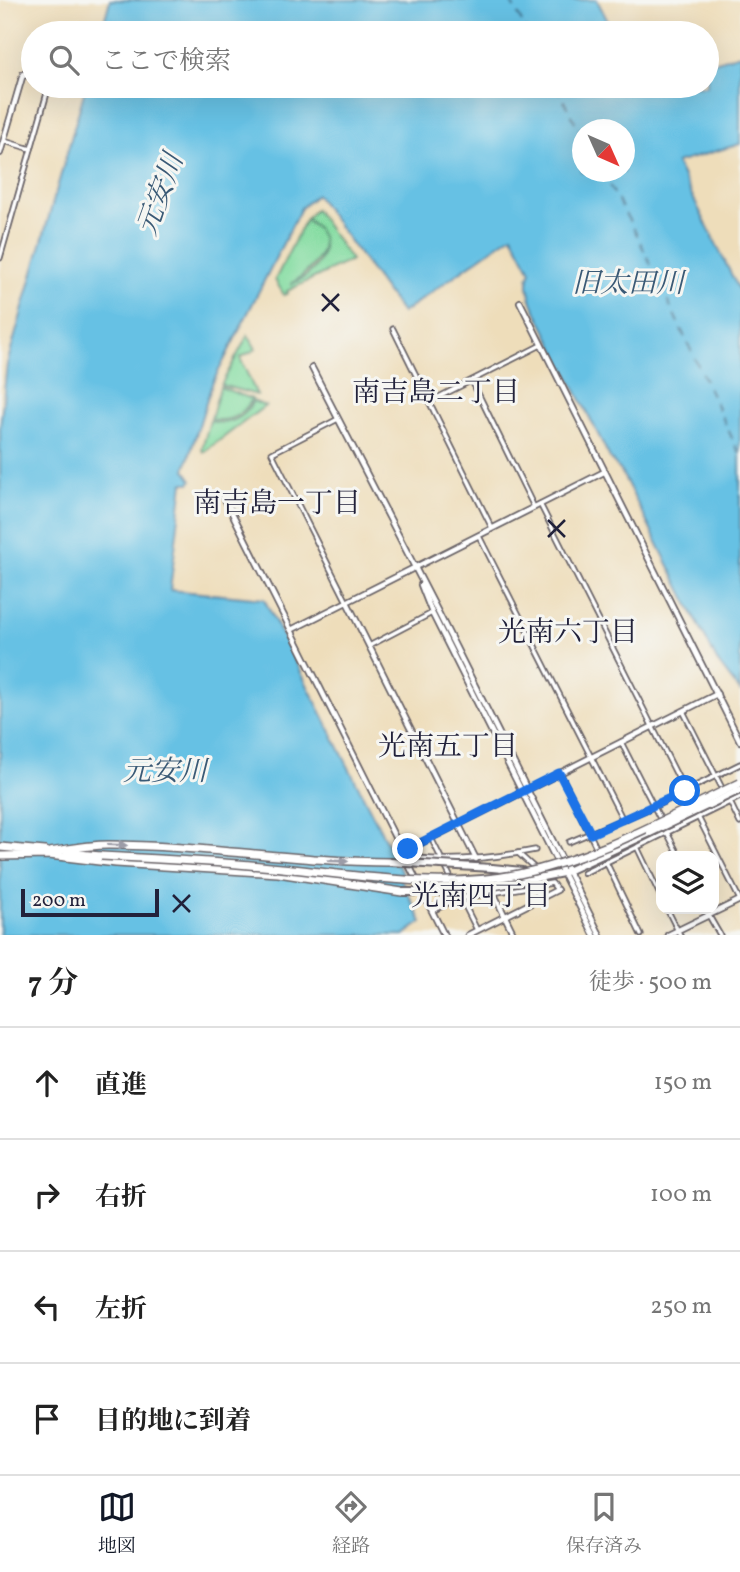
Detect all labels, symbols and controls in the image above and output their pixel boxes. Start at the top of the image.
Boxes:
search box [21,21,719,98]
icon: search [45,41,83,79]
text: ここで検索 [101,44,231,80]
north arrow [572,119,635,182]
water label: 元安川 [129,146,195,241]
water label: 旧太田川 [572,265,687,304]
district label: 南吉島二丁目 [352,374,520,413]
district label: 南吉島一丁目 [193,485,361,524]
district label: 光南六丁目 [498,614,638,653]
district label: 光南五丁目 [378,728,518,767]
water label: 元安川 [123,753,210,792]
route start [669,775,700,806]
route end [392,833,423,864]
one-way arrow [107,840,129,851]
map controls [656,851,719,914]
button: layers [656,851,719,914]
one-way arrow [327,856,349,867]
district label: 光南四丁目 [411,878,551,917]
scale bar [21,886,159,918]
text: 200 m [32,888,86,914]
text: 7 分 [28,963,78,1005]
text: 徒歩 · 500 m [589,967,712,999]
icon: ahead [28,1064,66,1102]
text: 150 m [654,1067,712,1099]
text: 直進 [95,1068,147,1104]
icon: right [28,1176,66,1214]
text: 100 m [650,1179,712,1211]
text: 右折 [95,1180,147,1216]
icon: left [28,1288,66,1326]
text: 250 m [650,1291,712,1323]
text: 左折 [95,1292,147,1328]
icon: arrive [28,1400,66,1438]
text: 目的地に到着 [95,1404,251,1440]
tab: 地図 [98,1488,136,1560]
tab: 経路 [332,1488,370,1560]
tab: 保存済み [566,1488,642,1560]

